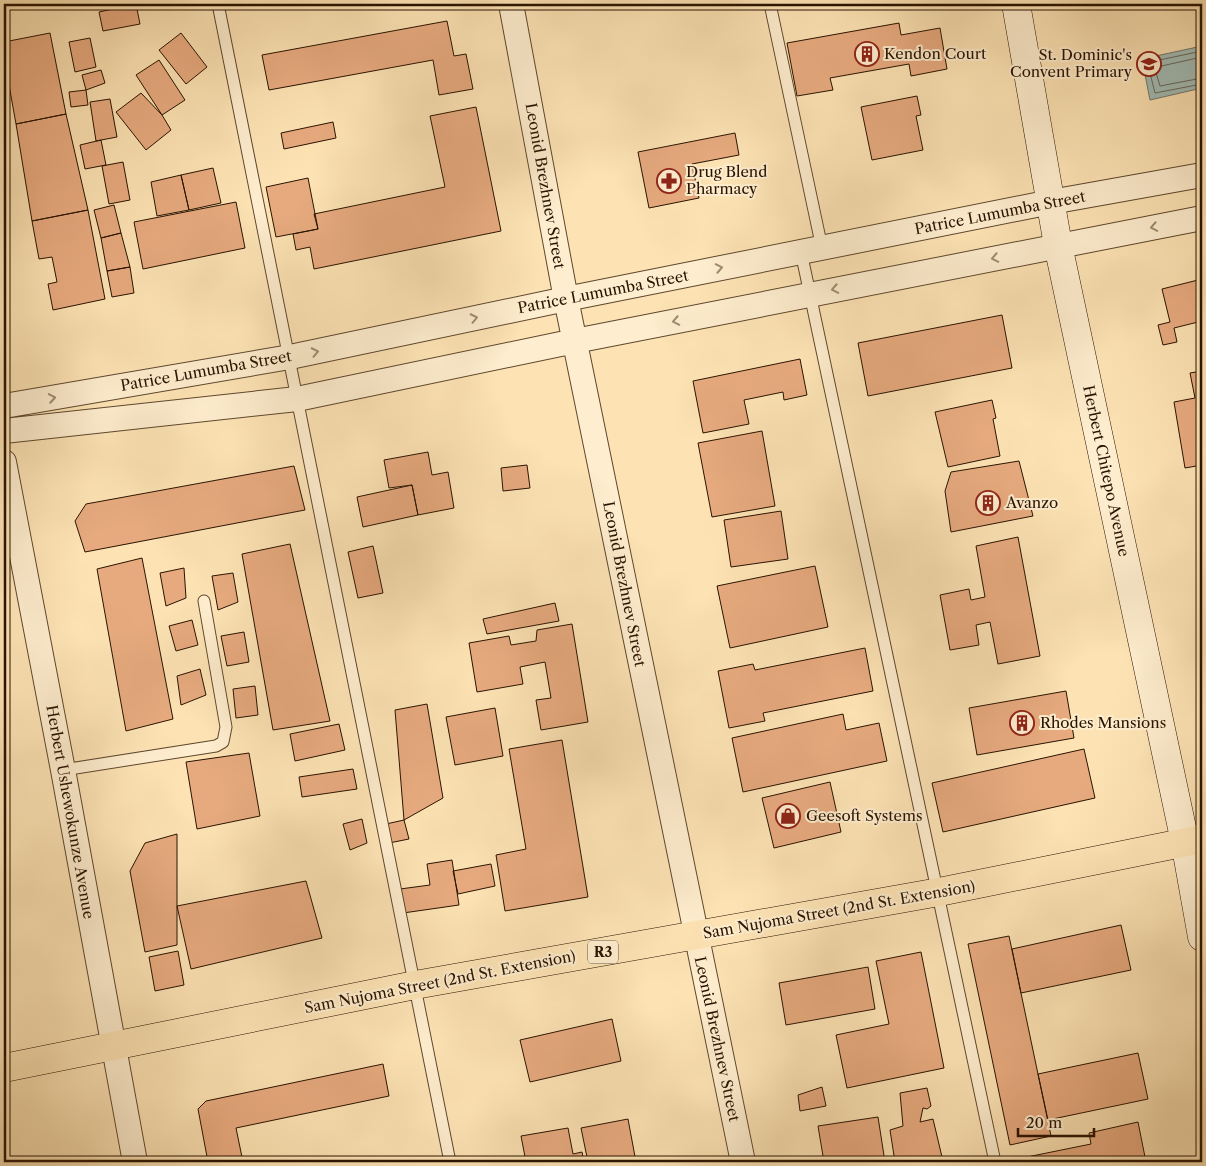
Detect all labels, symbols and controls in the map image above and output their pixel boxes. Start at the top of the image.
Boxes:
building icon: Kendon Court [854,41,880,67]
place label: Kendon Court [884,44,987,63]
place label: St. Dominic's Convent Primary [1010,45,1133,81]
school or university icon: St. Dominic's Convent Primary [1136,51,1162,77]
street label: Leonid Brezhnev Street [522,101,570,271]
place label: Drug Blend Pharmacy [686,162,767,198]
pharmacy icon: Drug Blend Pharmacy [656,168,682,194]
street label: Patrice Lumumba Street [913,186,1088,238]
one-way arrow [1150,221,1159,232]
one-way arrow [990,252,999,262]
one-way arrow [715,264,724,274]
street label: Patrice Lumumba Street [516,265,691,317]
one-way arrow [831,284,840,294]
one-way arrow [470,313,479,324]
one-way arrow [672,315,680,326]
street label: Patrice Lumumba Street [119,346,294,395]
one-way arrow [311,347,320,357]
street label: Herbert Chitepo Avenue [1079,383,1134,558]
one-way arrow [47,394,56,404]
building icon: Avanzo [975,490,1001,516]
place label: Avanzo [1005,493,1058,512]
street label: Leonid Brezhnev Street [599,500,650,669]
street label: Herbert Ushewokunze Avenue [42,703,99,920]
building icon: Rhodes Mansions [1009,710,1035,736]
place label: Rhodes Mansions [1040,713,1166,732]
shop icon: Geesoft Systems [775,803,801,829]
place label: Geesoft Systems [806,806,923,825]
street label: Sam Nujoma Street (2nd St. Extension) [701,876,976,943]
road number: R3 [588,940,618,964]
street label: Sam Nujoma Street (2nd St. Extension) [303,946,577,1017]
street label: Leonid Brezhnev Street [691,955,744,1124]
scale bar [1018,1106,1095,1138]
text: 20 m [1026,1113,1062,1132]

